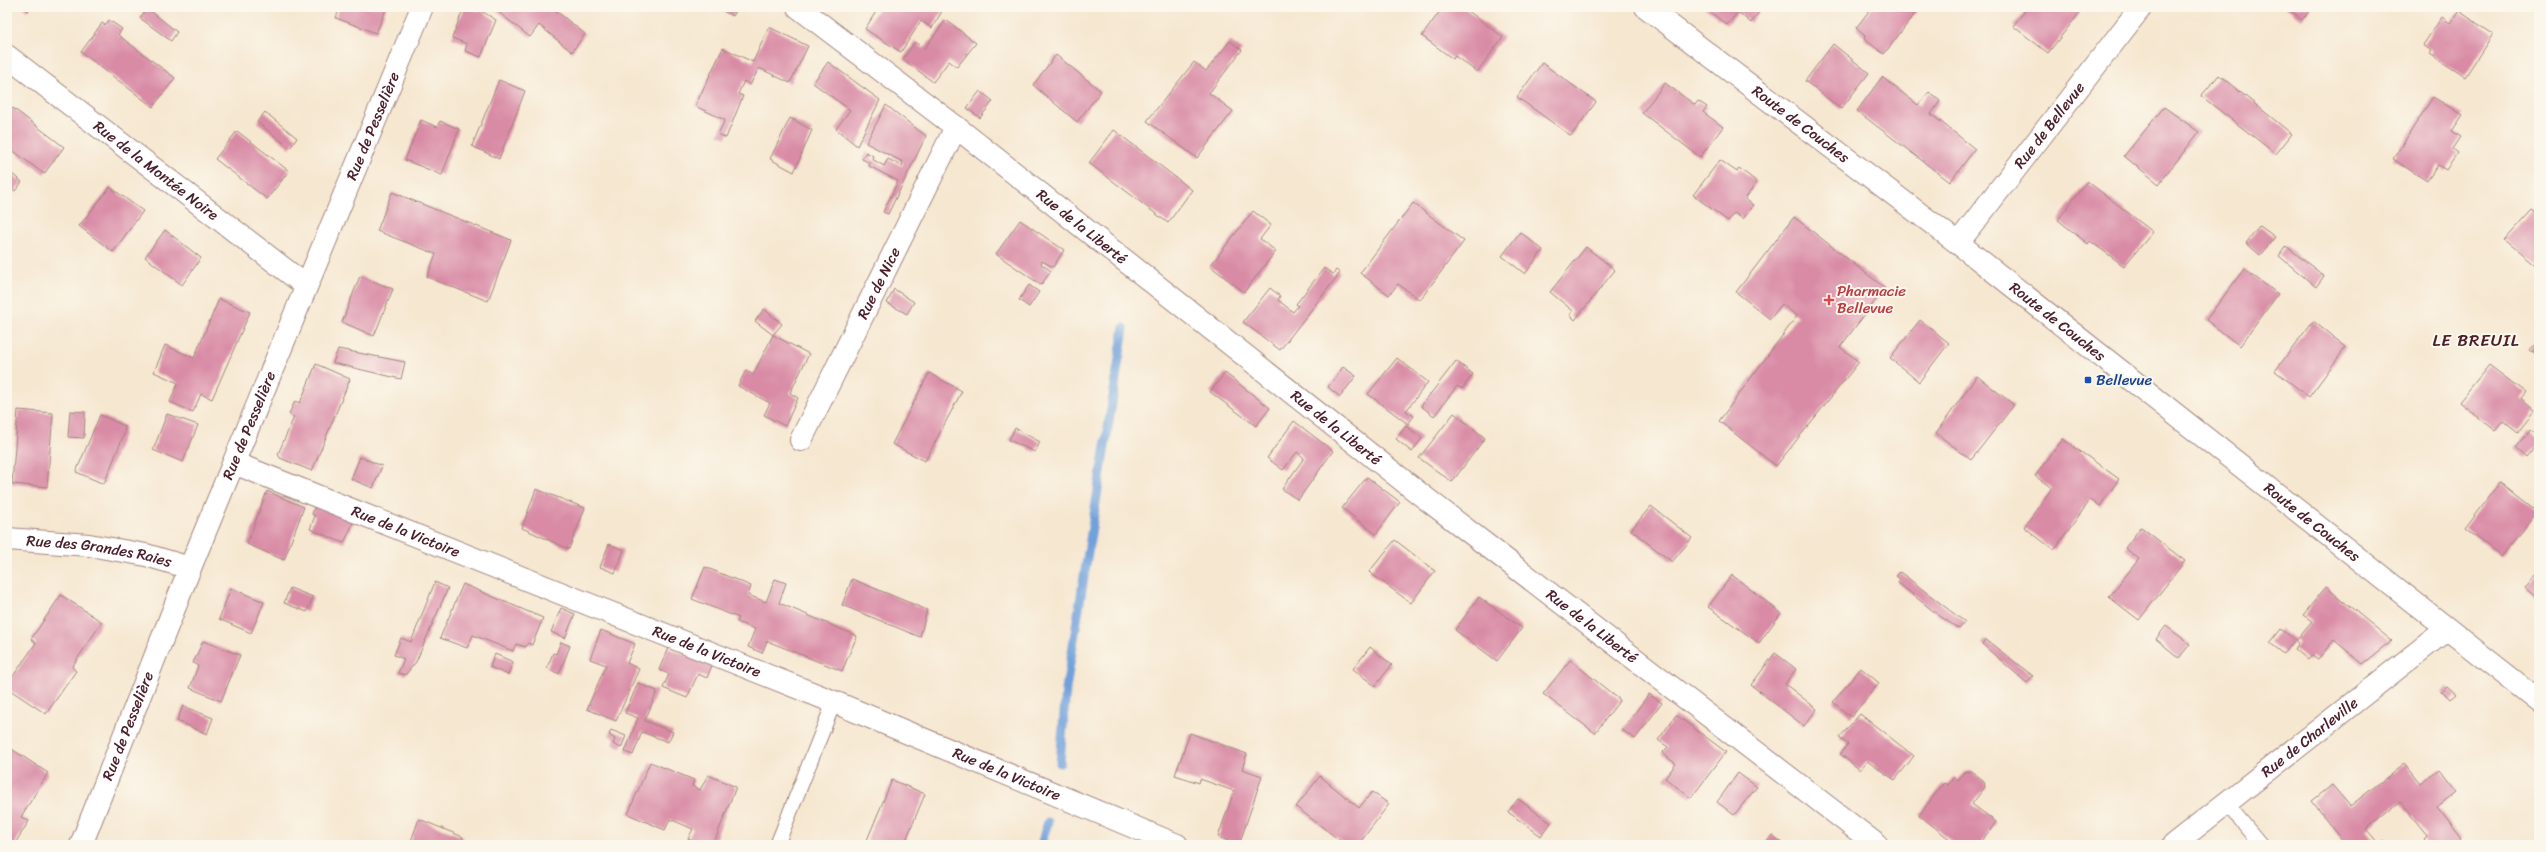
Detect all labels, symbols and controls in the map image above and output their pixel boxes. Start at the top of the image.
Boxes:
street label: Rue de Pesselière [339,67,407,184]
street label: Rue de Bellevue [2007,76,2092,174]
street label: Route de Couches [1746,78,1855,170]
street label: Rue de la Montée Noire [88,114,224,227]
street label: Rue de la Liberté [1031,182,1134,271]
street label: Rue de Nice [850,242,908,324]
street label: Route de Couches [2004,275,2112,368]
place label: Pharmacie Bellevue [1837,278,1906,321]
marker: Pharmacie Bellevue [1824,295,1834,305]
district label: LE BREUIL [2432,325,2520,355]
street label: Rue de Pesselière [215,367,283,484]
place label: Bellevue [2096,367,2152,393]
marker: Bellevue [2083,375,2093,385]
street label: Rue de la Liberté [1285,383,1388,472]
street label: Route de Couches [2258,476,2366,569]
street label: Rue de la Victoire [348,498,464,565]
street label: Rue des Grandes Raies [26,527,175,575]
street label: Rue de la Liberté [1540,582,1644,670]
street label: Rue de la Victoire [649,618,765,685]
street label: Rue de Pesselière [95,667,161,784]
street label: Rue de Charleville [2255,690,2364,784]
street label: Rue de la Victoire [949,740,1065,808]

